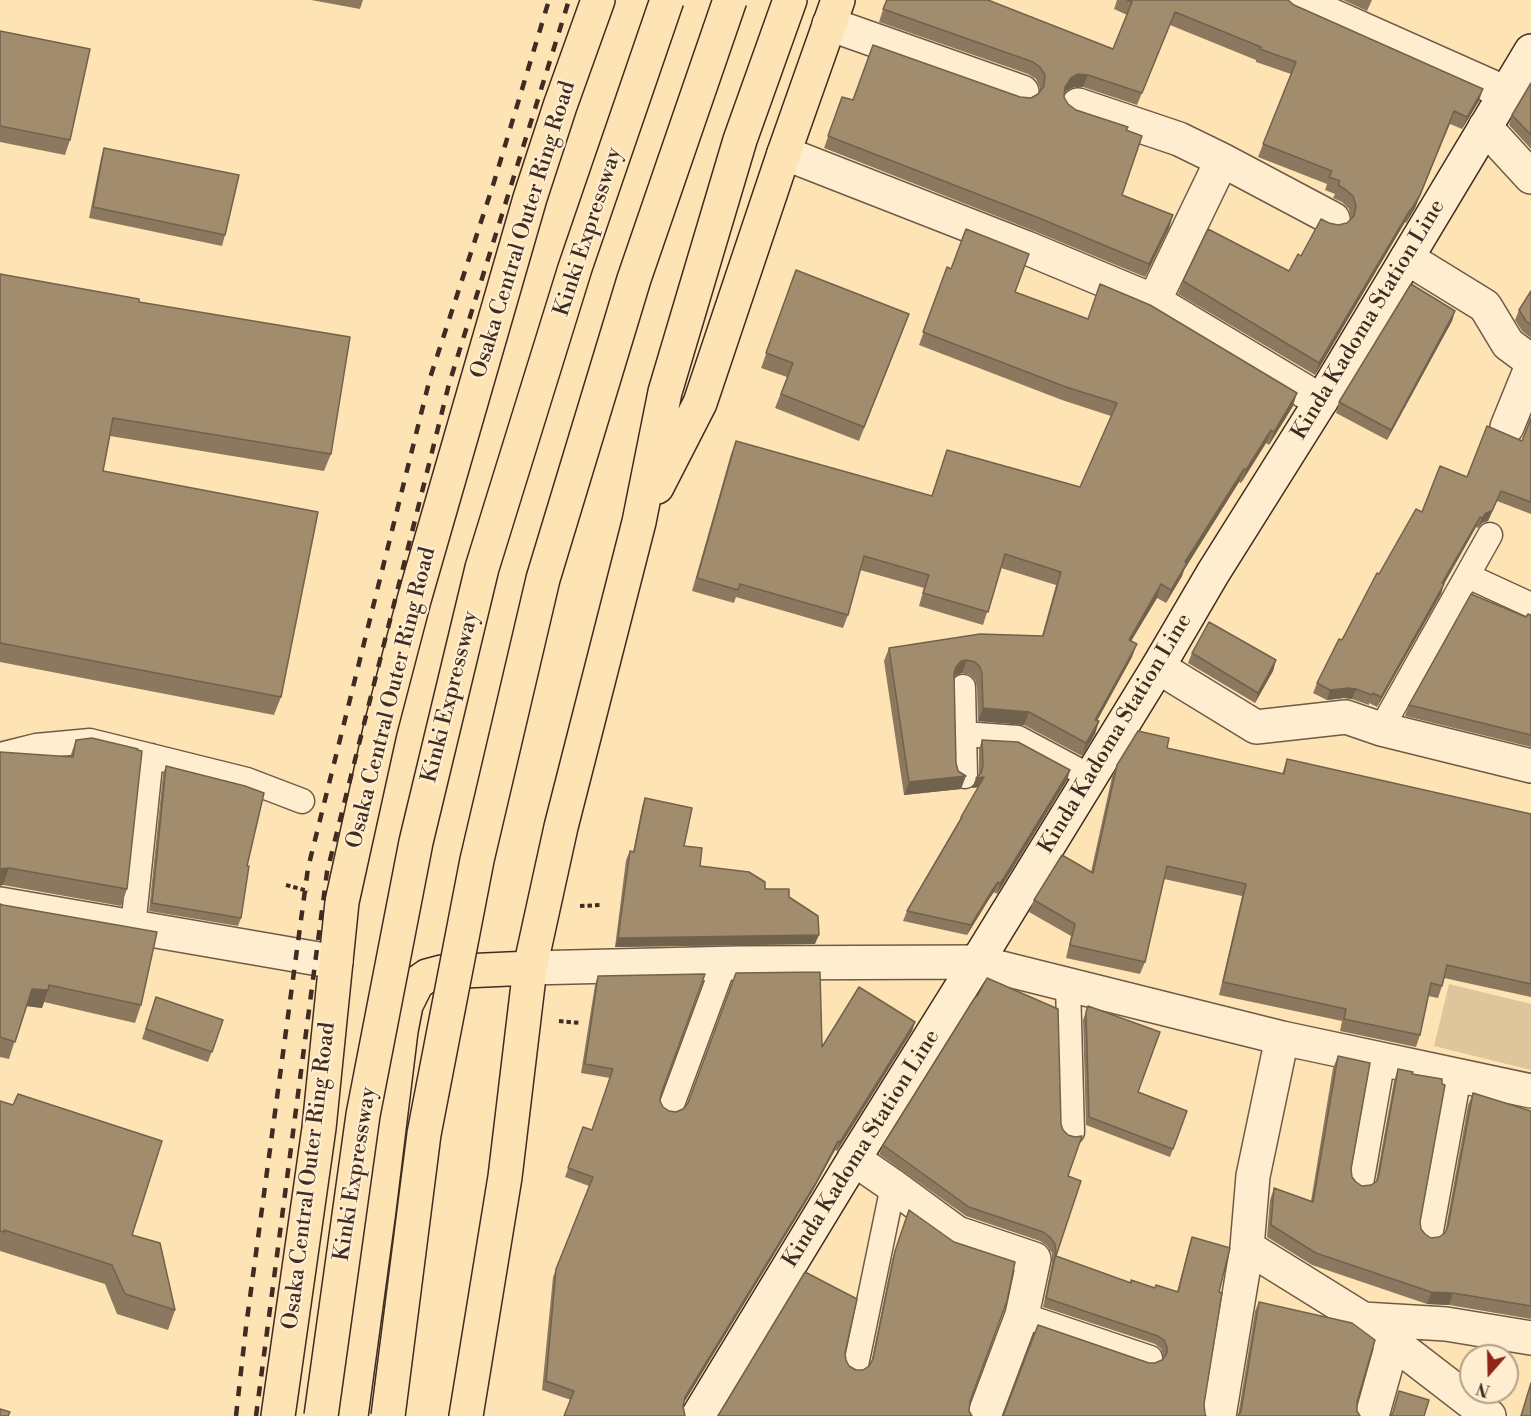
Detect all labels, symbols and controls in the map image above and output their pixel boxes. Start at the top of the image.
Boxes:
street label: Osaka Central Outer Ring Road [466,78,582,382]
street label: Kinki Expressway [549,144,629,320]
street label: Kinda Kadoma Station Line [1287,195,1451,445]
street label: Osaka Central Outer Ring Road [342,545,442,851]
street label: Kinki Expressway [417,609,485,785]
street label: Kinda Kadoma Station Line [1034,609,1198,859]
street label: Osaka Central Outer Ring Road [278,1021,342,1331]
street label: Kinda Kadoma Station Line [778,1025,946,1273]
street label: Kinki Expressway [329,1085,383,1263]
north arrow [1459,1344,1519,1404]
text: N [1474,1377,1493,1401]

